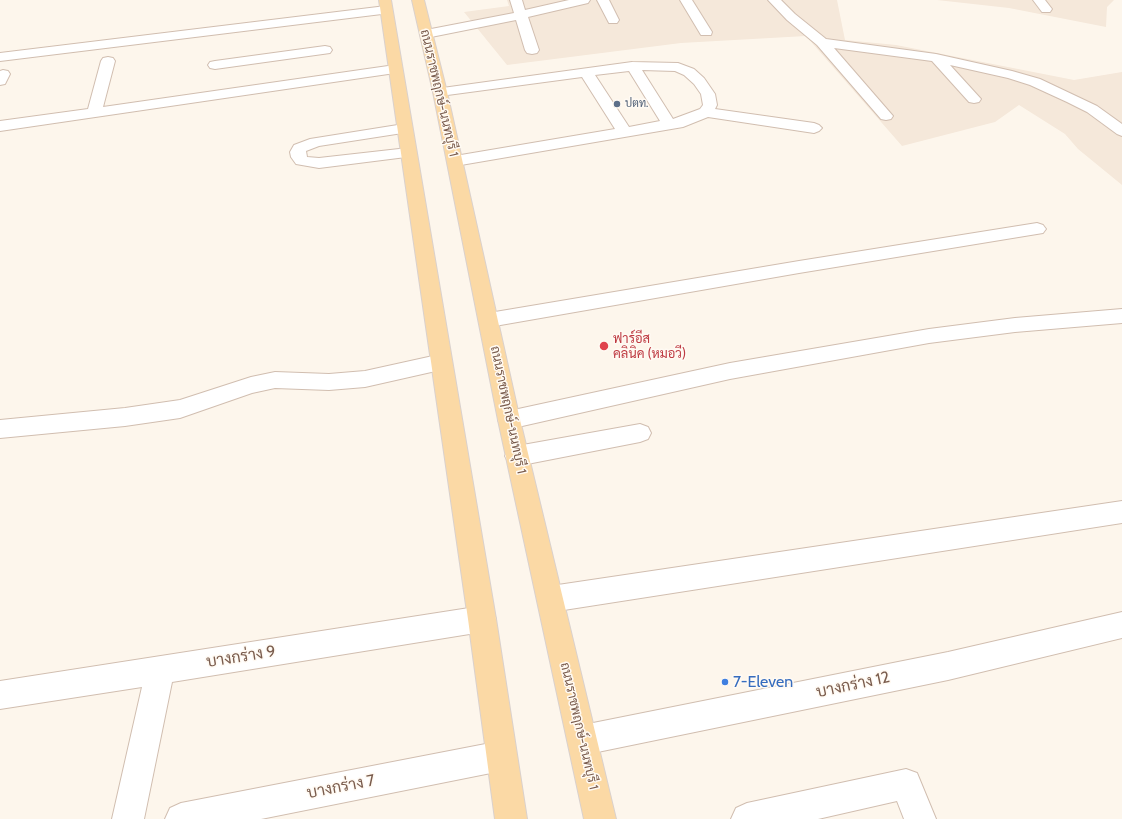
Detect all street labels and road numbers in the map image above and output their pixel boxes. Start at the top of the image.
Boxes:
street label: ถนนราชพฤกษ์-นนทบุรี 1 [417,28,461,158]
street label: ถนนราชพฤกษ์-นนทบุรี 1 [487,345,529,475]
street label: บางกร่าง 9 [205,642,277,672]
street label: ถนนราชพฤกษ์-นนทบุรี 1 [557,661,601,791]
street label: บางกร่าง 12 [815,668,891,702]
street label: บางกร่าง 7 [305,771,377,803]

